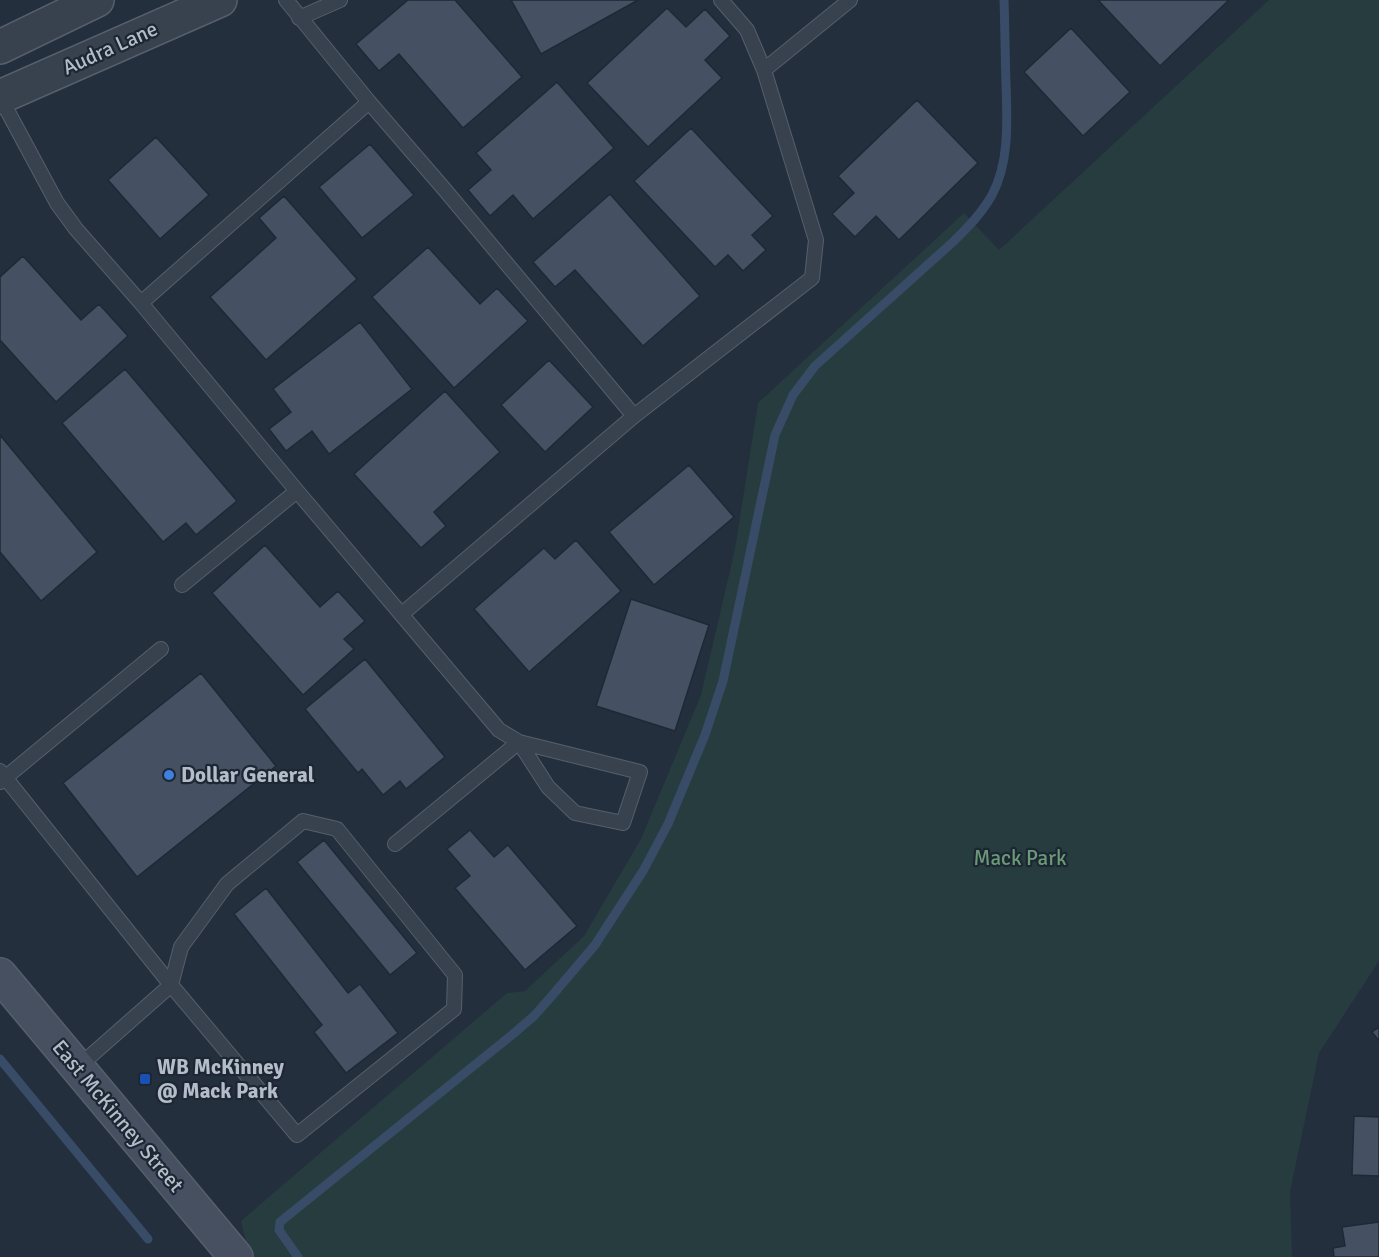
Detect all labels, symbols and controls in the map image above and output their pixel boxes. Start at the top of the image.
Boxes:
street label: Audra Lane [58,15,162,81]
place label: Dollar General [181,762,315,788]
marker: Dollar General [162,768,176,782]
park label: Mack Park [974,845,1067,871]
street label: East McKinney Street [47,1035,189,1197]
place label: WB McKinney @ Mack Park [157,1054,284,1104]
marker: WB McKinney @ Mack Park [138,1072,152,1086]

